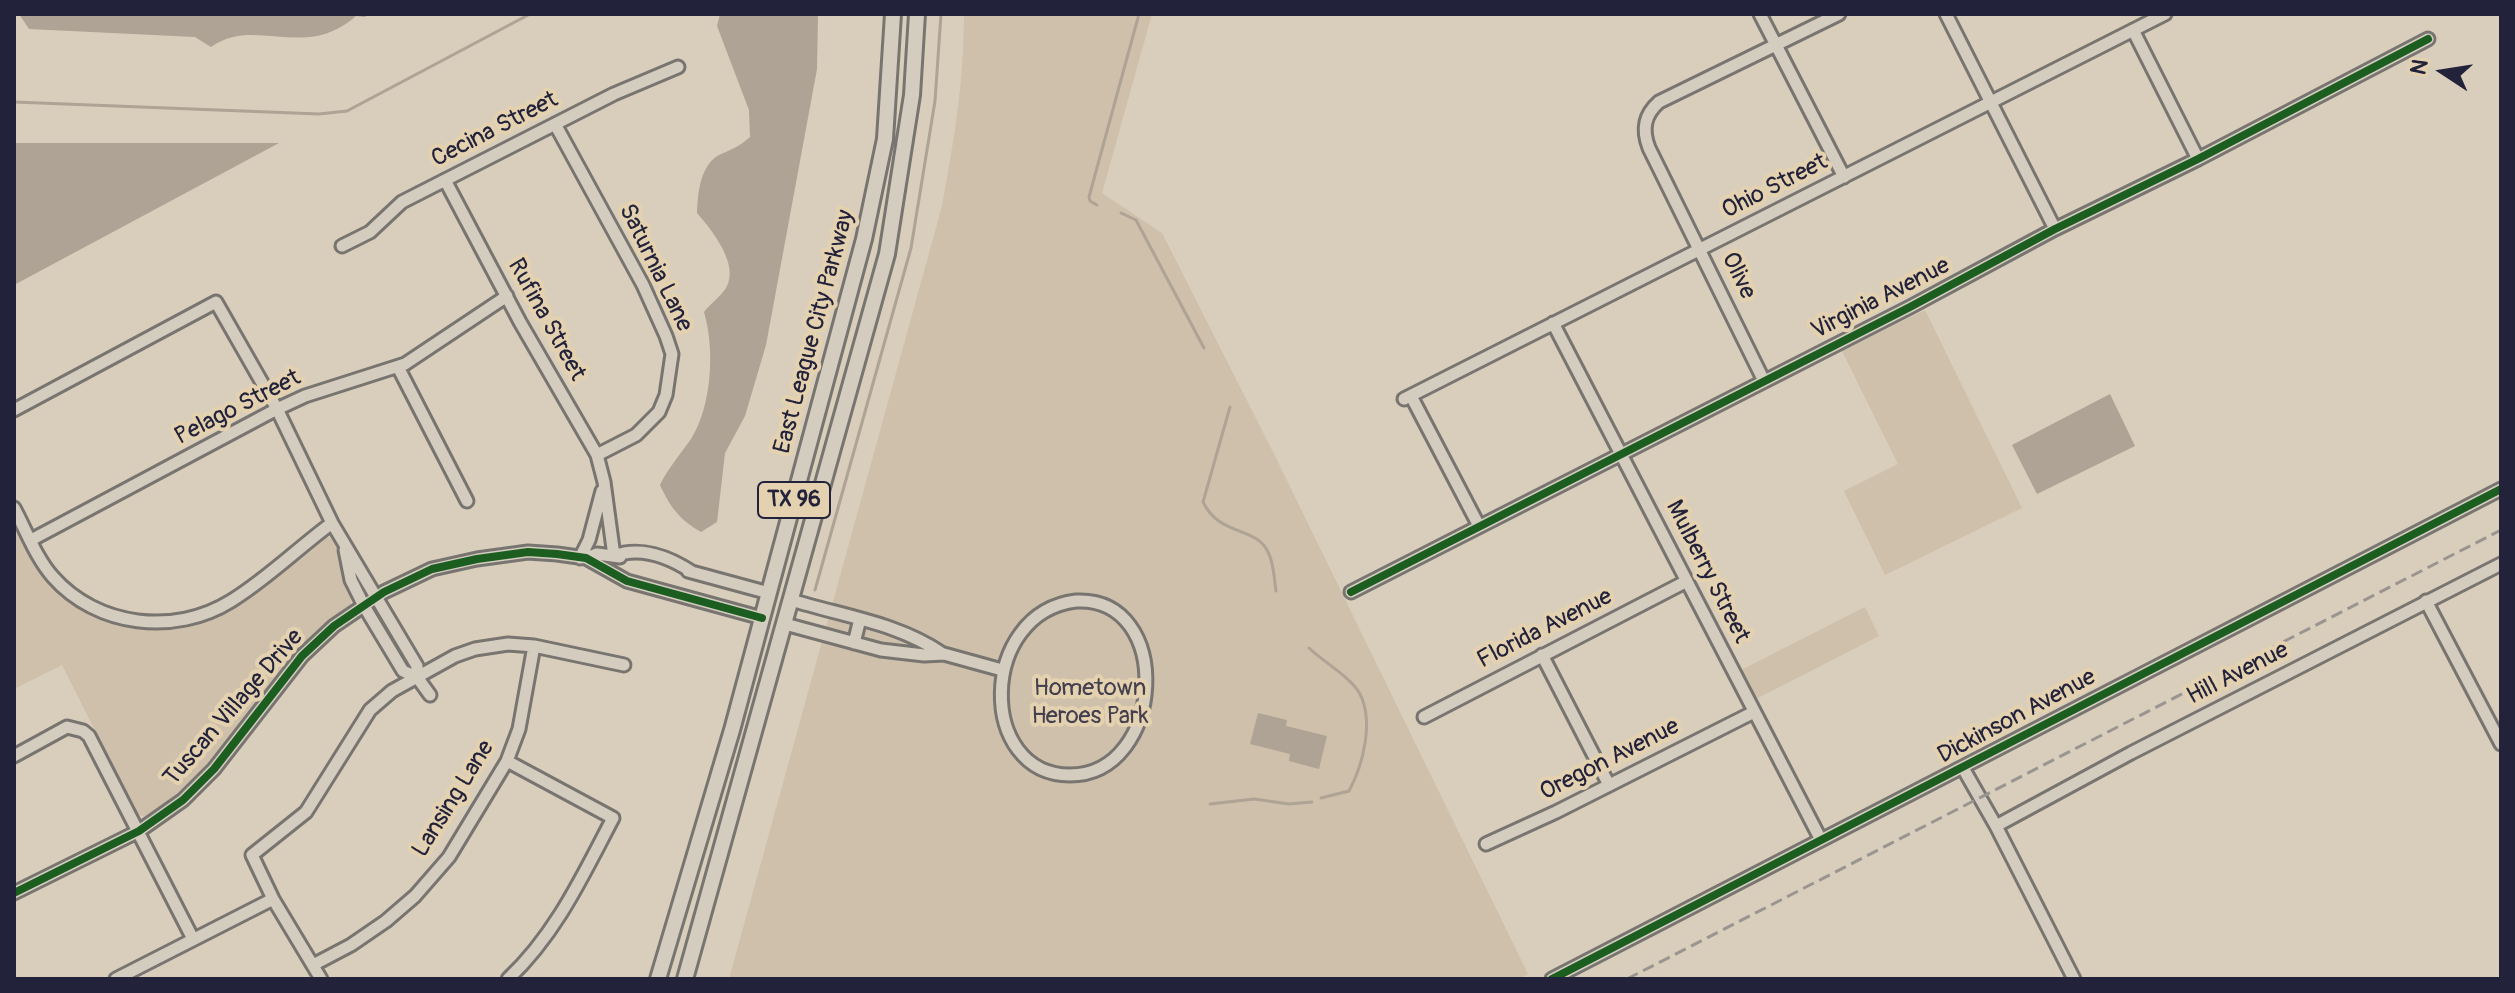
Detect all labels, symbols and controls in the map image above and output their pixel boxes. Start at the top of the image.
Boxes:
north arrow [2403,32,2483,112]
text: N [2404,57,2435,77]
street label: Cecina Street [427,86,563,174]
street label: Ohio Street [1718,148,1832,226]
street label: Saturnia Lane [612,200,698,336]
street label: East League City Parkway [769,207,861,457]
street label: Olive [1714,248,1762,304]
street label: Virginia Avenue [1807,252,1955,346]
street label: Rufina Street [501,254,591,386]
street label: Pelago Street [170,364,306,452]
road number: TX 96 [758,482,830,518]
street label: Mulberry Street [1659,496,1755,648]
street label: Florida Avenue [1473,583,1617,675]
street label: Tuscan Village Drive [158,624,310,792]
street label: Hill Avenue [2183,636,2293,712]
street label: Dickinson Avenue [1933,663,2101,771]
park label: Hometown Heroes Park [1032,675,1148,731]
street label: Oregon Avenue [1536,713,1684,807]
street label: Lansing Lane [407,735,501,863]

